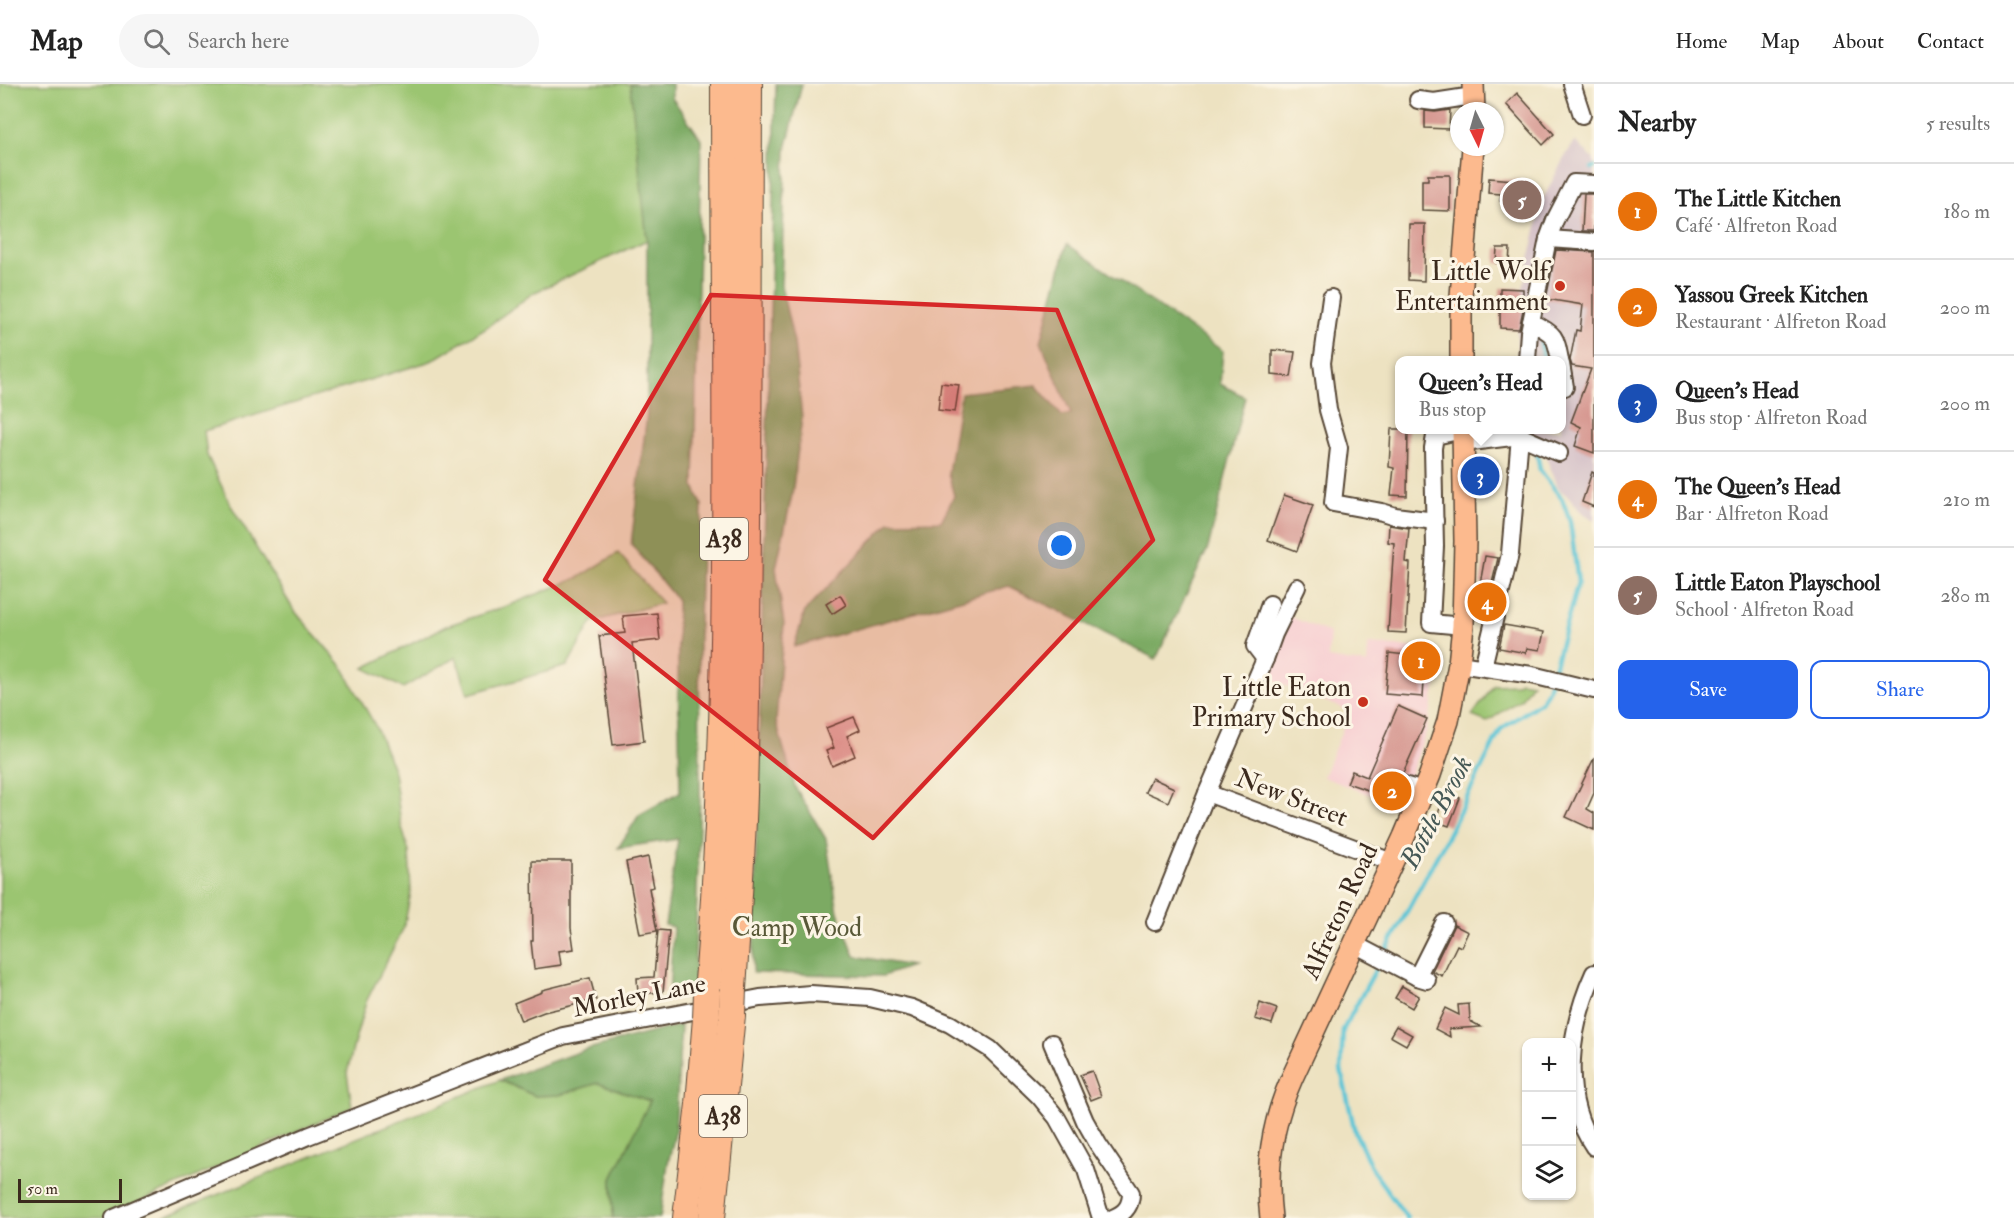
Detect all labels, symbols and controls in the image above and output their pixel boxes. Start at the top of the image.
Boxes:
search box [119,14,539,68]
text: Map [30,24,83,59]
icon: search [140,25,173,58]
text: Search here [188,27,289,55]
text: Home [1675,28,1727,55]
text: Map [1760,28,1800,55]
text: About [1833,28,1884,55]
text: Contact [1917,28,1984,55]
north arrow [1450,102,1504,156]
text: Nearby [1618,107,1696,139]
text: 5 results [1926,111,1990,136]
pin: 5 [1502,178,1541,222]
text: The Little Kitchen [1675,185,1841,213]
text: 1 [1634,199,1641,224]
text: 180 m [1943,199,1990,224]
text: Café · Alfreton Road [1675,213,1837,238]
place label: Little Wolf Entertainment [1395,256,1552,318]
marker: Little Wolf Entertainment [1553,279,1567,293]
text: Yassou Greek Kitchen [1675,281,1868,309]
text: 2 [1632,295,1643,320]
text: 200 m [1940,295,1990,320]
text: Restaurant · Alfreton Road [1675,309,1887,334]
popup [1395,356,1566,434]
text: Queen's Head [1419,369,1542,397]
text: Queen's Head [1675,377,1799,405]
text: 3 [1634,391,1641,416]
text: 200 m [1940,391,1990,416]
text: Bus stop [1419,397,1486,422]
text: Bus stop · Alfreton Road [1675,405,1867,430]
pin: 3 [1460,454,1500,498]
text: The Queen's Head [1675,473,1841,501]
text: 4 [1632,487,1643,512]
text: 210 m [1943,487,1990,512]
text: Bar · Alfreton Road [1675,501,1829,526]
road number: A38 [700,518,748,560]
your location [1047,531,1076,560]
text: Little Eaton Playschool [1675,569,1881,597]
pin: 4 [1468,580,1506,624]
text: 5 [1633,583,1642,608]
text: 280 m [1940,583,1990,608]
text: School · Alfreton Road [1675,597,1854,622]
pin: 1 [1402,638,1440,684]
button: Save [1618,660,1798,719]
button: Share [1810,660,1990,719]
place label: Little Eaton Primary School [1192,672,1351,734]
marker: Little Eaton Primary School [1356,695,1370,709]
water label: Bottle Brook [1392,750,1480,876]
street label: New Street [1231,762,1352,834]
pin: 2 [1372,768,1412,814]
street label: Alfreton Road [1294,838,1385,985]
park label: Camp Wood [732,912,862,945]
street label: Morley Lane [570,967,709,1025]
map controls [1522,1038,1576,1200]
button: + [1522,1038,1576,1092]
button: − [1522,1092,1576,1146]
road number: A38 [699,1095,747,1137]
button: layers [1522,1146,1576,1200]
scale bar [18,1176,122,1204]
text: 50 m [27,1179,58,1199]

